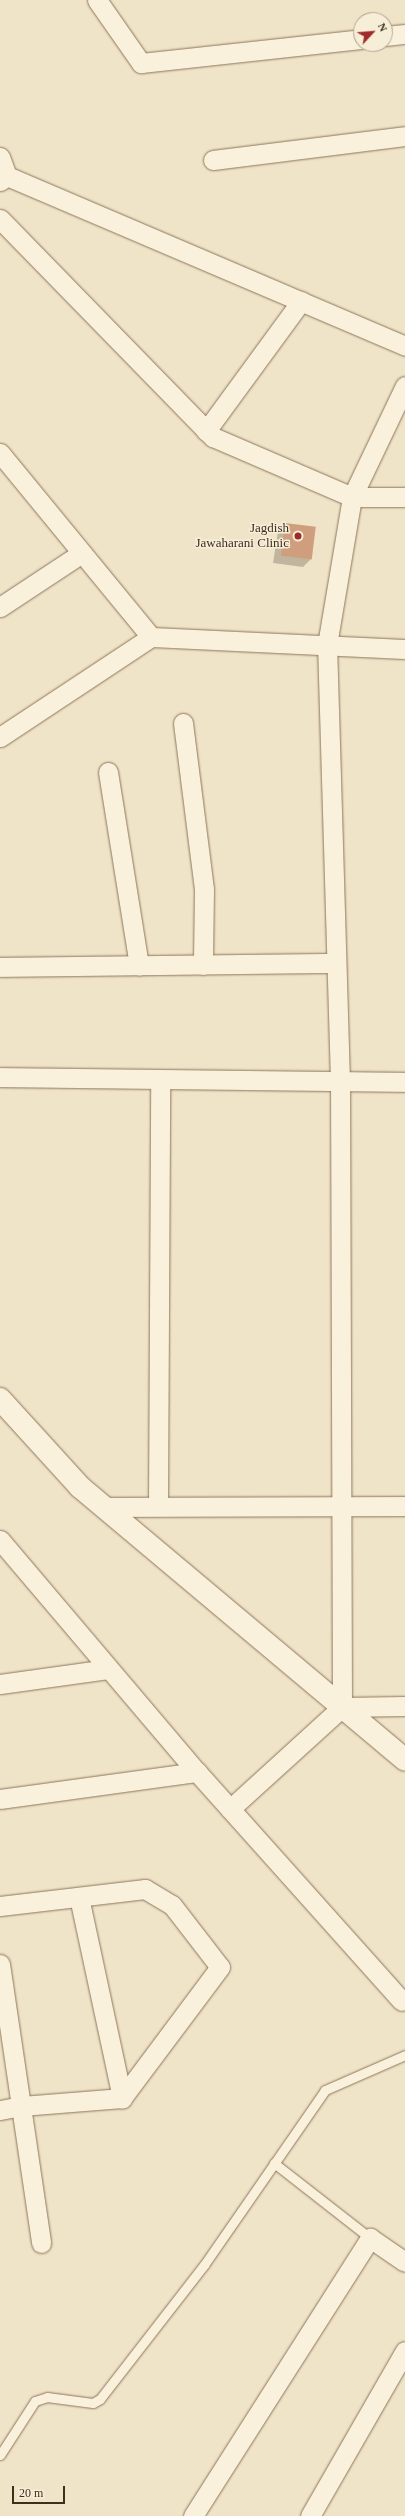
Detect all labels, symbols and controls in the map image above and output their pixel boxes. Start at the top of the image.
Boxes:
north arrow [353,12,393,52]
text: N [376,21,390,33]
place label: Jagdish Jawaharani Clinic [196,521,289,552]
marker: Jagdish Jawaharani Clinic [292,530,304,542]
scale bar [14,2478,67,2504]
text: 20 m [19,2486,43,2500]

